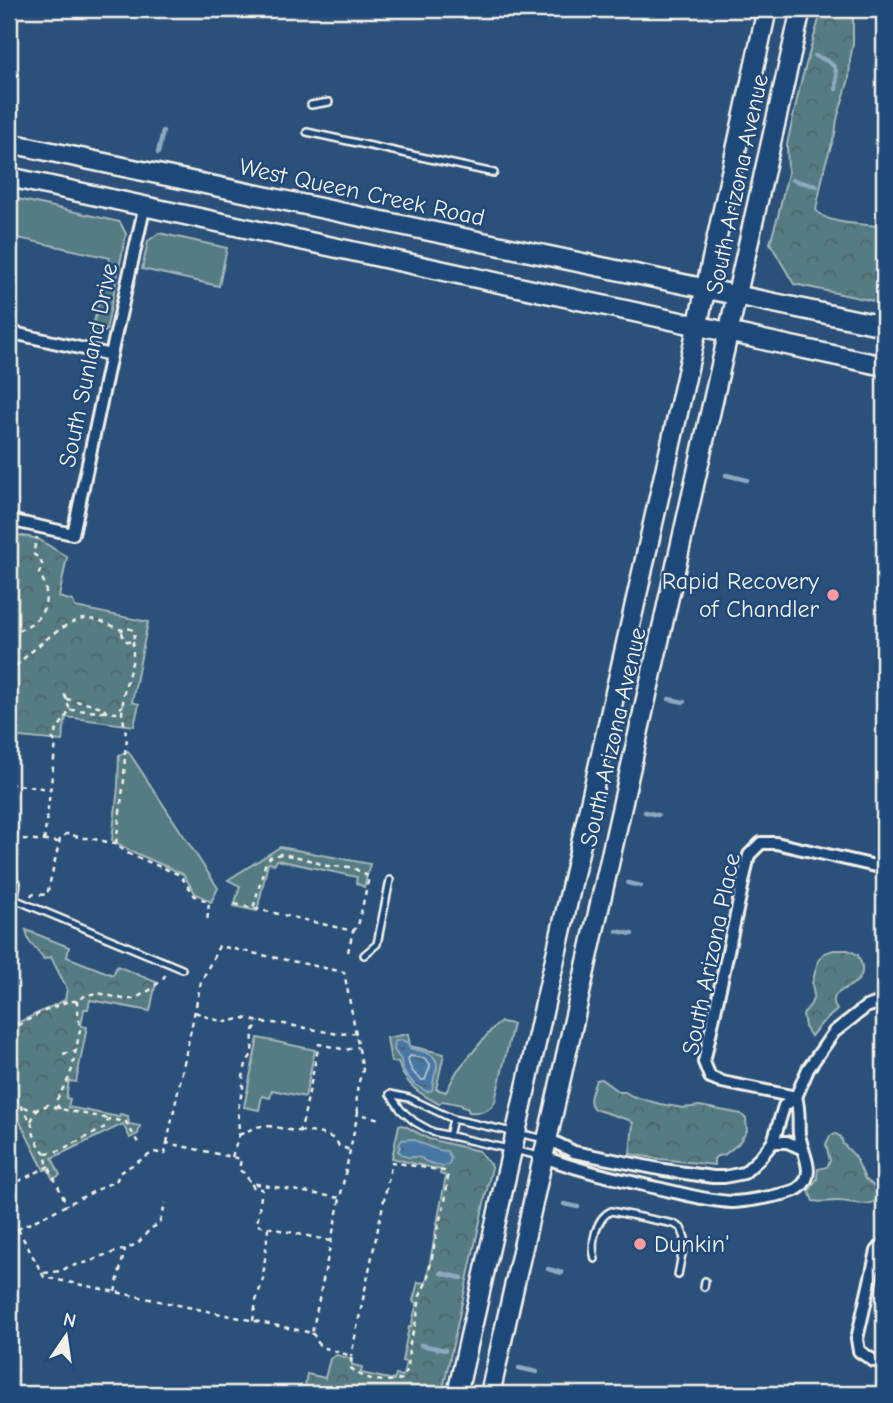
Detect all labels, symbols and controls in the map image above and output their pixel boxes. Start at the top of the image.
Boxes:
street label: South Arizona Avenue [700,71,774,297]
street label: West Queen Creek Road [237,152,487,232]
street label: South Sunland Drive [53,260,123,470]
place label: Rapid Recovery of Chandler [662,567,819,623]
marker: Rapid Recovery of Chandler [825,587,841,603]
street label: South Arizona Avenue [574,625,652,849]
street label: South Arizona Place [676,850,746,1058]
place label: Dunkin' [654,1230,730,1258]
marker: Dunkin' [632,1236,648,1252]
north arrow [32,1302,102,1372]
text: N [61,1308,78,1333]

